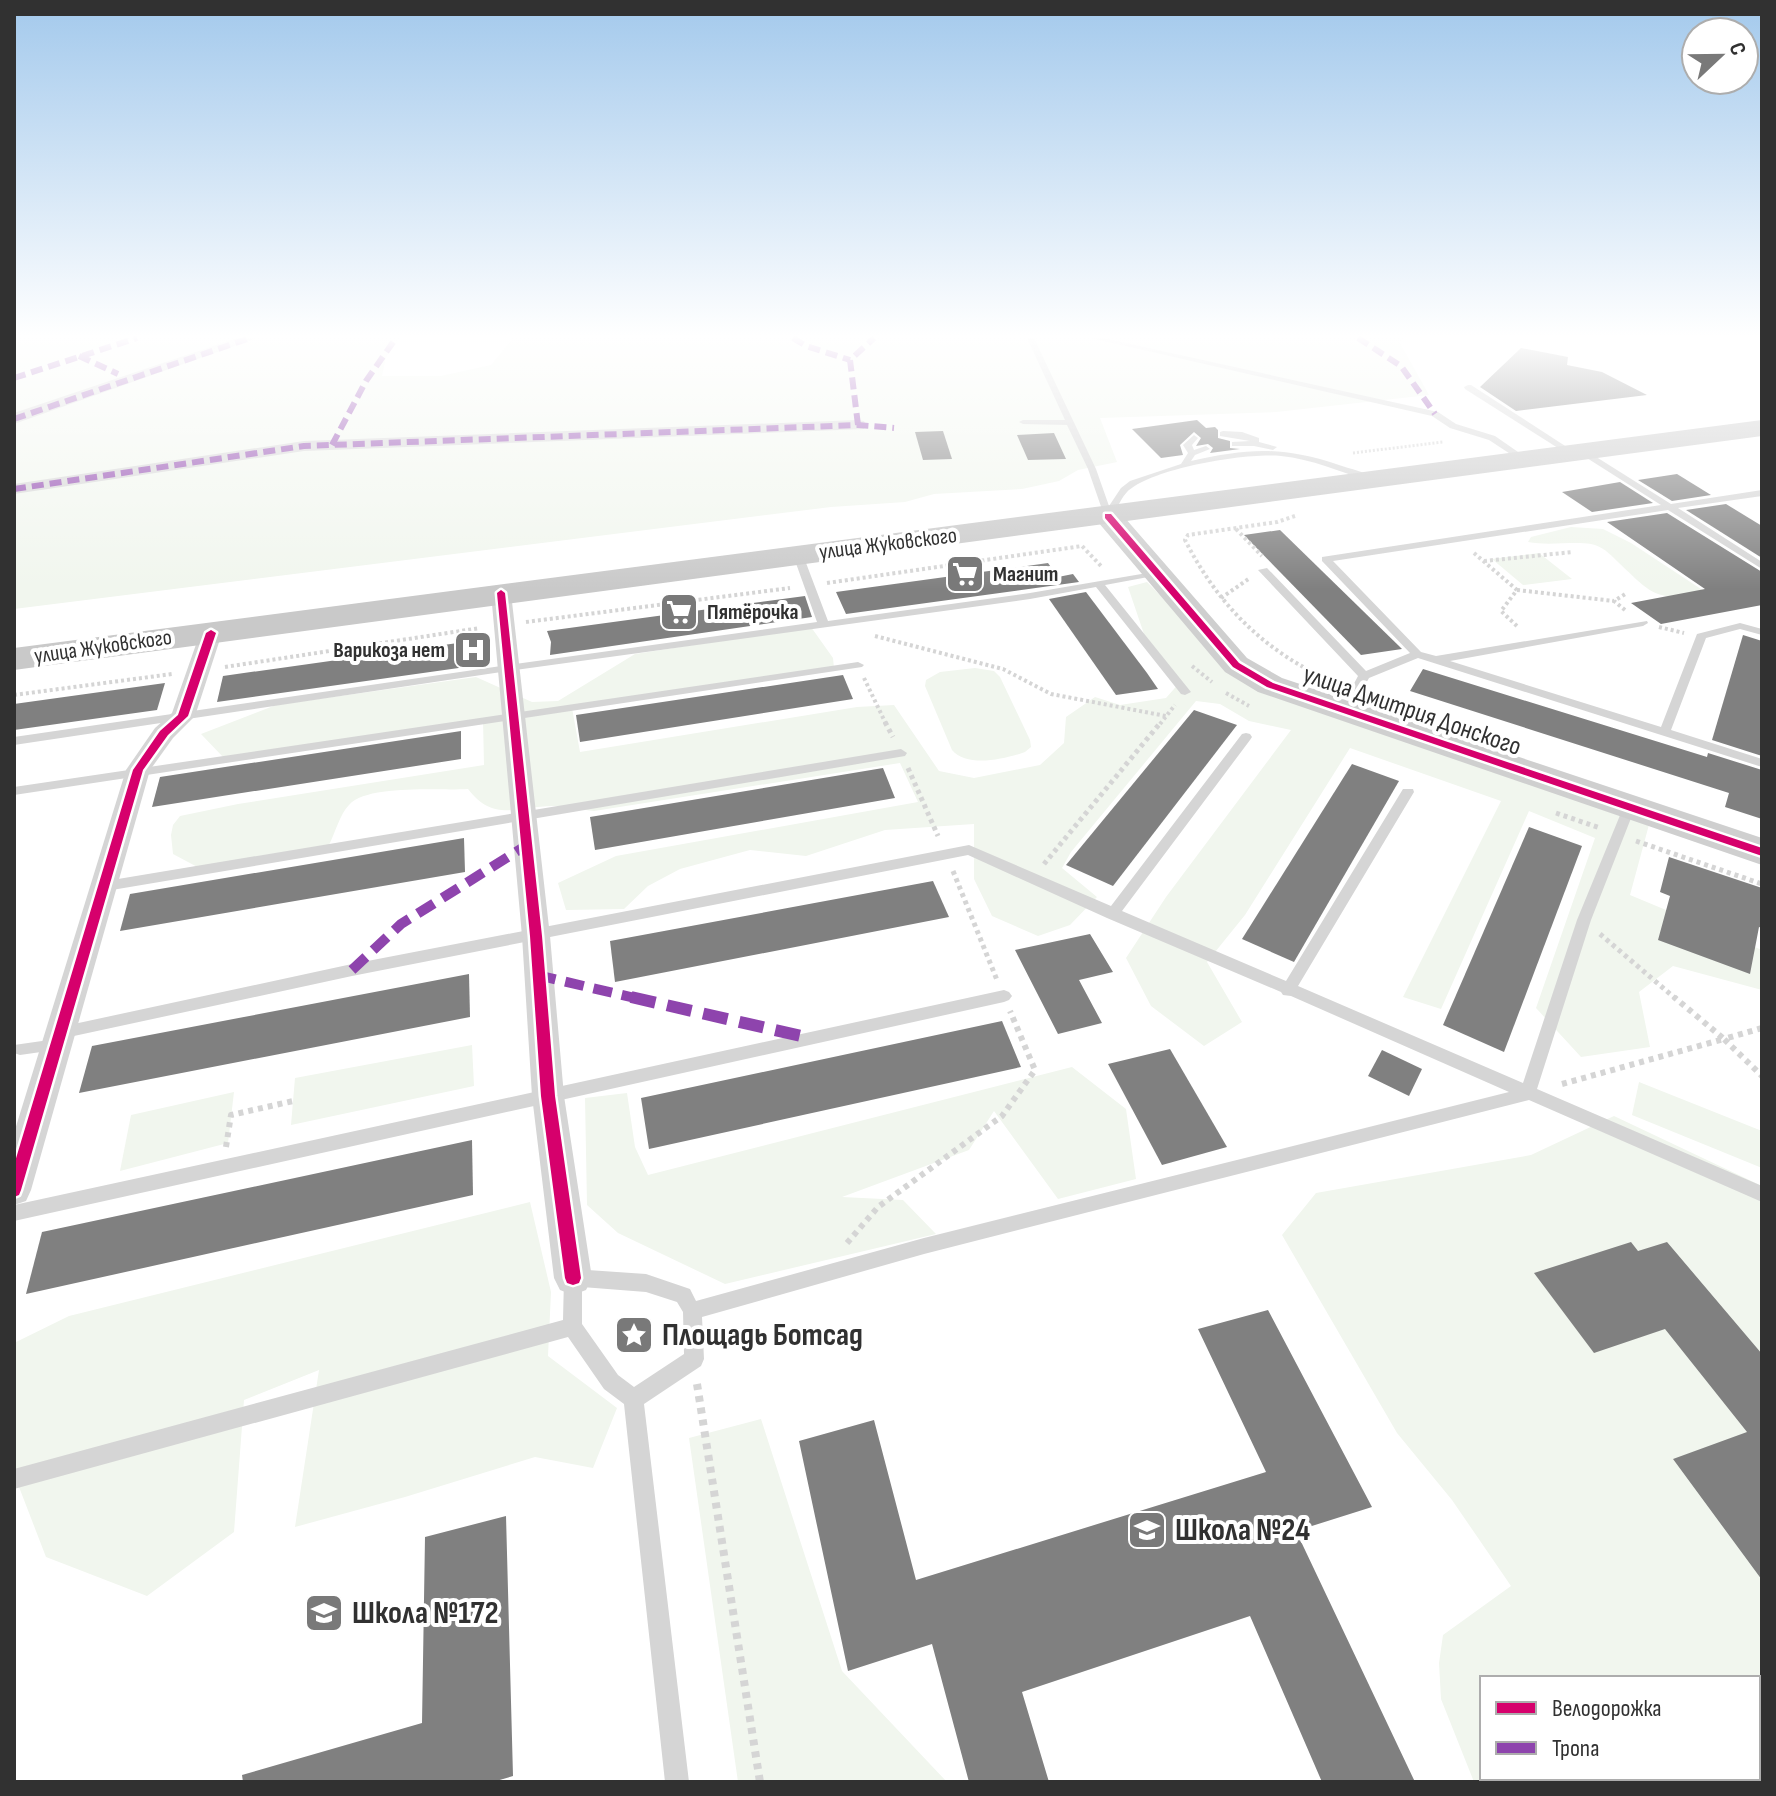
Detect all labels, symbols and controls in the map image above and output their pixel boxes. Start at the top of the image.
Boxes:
north arrow [1680,16,1760,96]
text: С [1723,39,1752,59]
street label: улица Жуковского [818,522,958,566]
supermarket icon: Магнит [944,553,986,595]
place label: Магнит [993,561,1058,588]
supermarket icon: Пятёрочка [658,591,700,633]
place label: Пятёрочка [707,599,798,626]
street label: улица Жуковского [32,624,174,670]
hospital icon: Варикоза нет [452,629,494,671]
place label: Варикоза нет [333,637,445,664]
street label: улица Дмитрия Донского [1299,659,1525,763]
place icon: Площадь Ботсад [613,1314,655,1356]
place label: Площадь Ботсад [662,1316,863,1355]
school or university icon: Школа №24 [1126,1509,1168,1551]
place label: Школа №24 [1175,1511,1310,1550]
school or university icon: Школа №172 [303,1592,345,1634]
place label: Школа №172 [352,1594,499,1633]
legend [1480,1676,1760,1780]
text: Велодорожка [1552,1694,1662,1723]
text: Тропа [1552,1734,1599,1763]

